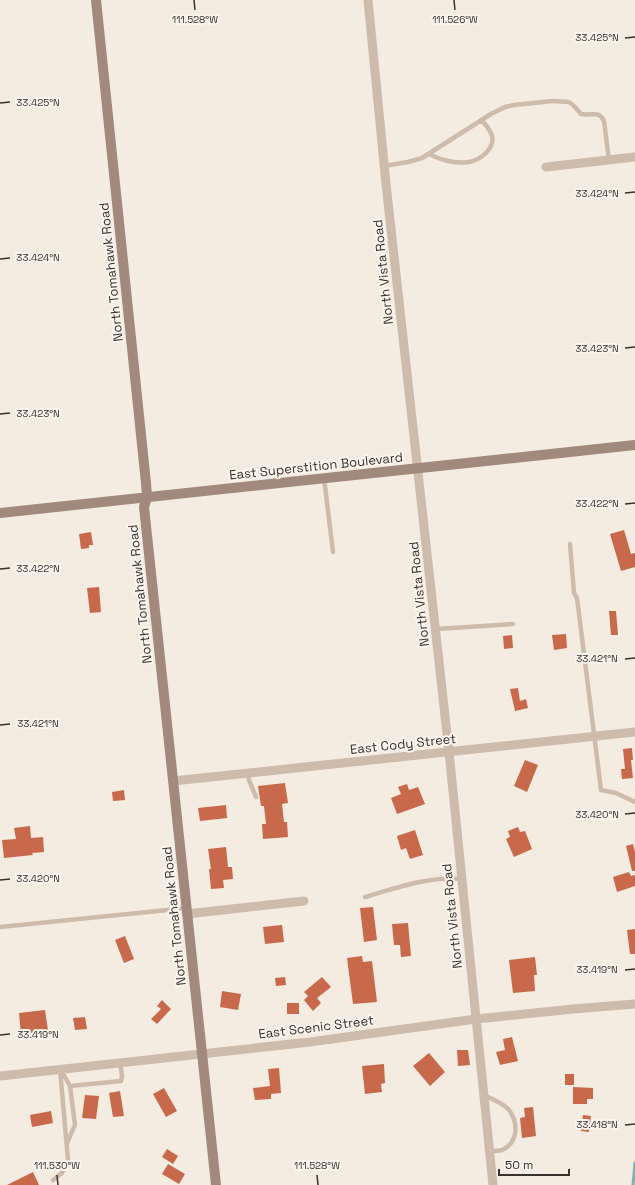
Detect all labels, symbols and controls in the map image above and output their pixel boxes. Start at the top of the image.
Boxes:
text: 111.528°W [172,13,218,26]
text: 111.526°W [432,13,478,26]
text: 33.425°N [575,31,619,44]
text: 33.425°N [16,96,60,109]
text: 33.424°N [575,187,619,200]
street label: North Tomahawk Road [95,202,127,342]
street label: North Vista Road [369,219,397,325]
text: 33.424°N [16,251,60,264]
text: 33.423°N [575,342,619,355]
text: 33.423°N [16,407,60,420]
street label: East Superstition Boulevard [228,448,404,484]
text: 33.422°N [575,497,619,510]
street label: North Tomahawk Road [124,524,156,664]
street label: North Vista Road [405,541,433,647]
text: 33.422°N [16,562,60,575]
text: 33.421°N [576,652,618,665]
text: 33.421°N [17,717,59,730]
street label: East Cody Street [349,730,457,758]
text: 33.420°N [575,808,619,821]
street label: North Tomahawk Road [158,846,190,986]
street label: North Vista Road [438,863,466,969]
text: 33.420°N [16,872,60,885]
text: 33.419°N [576,963,618,976]
street label: East Scenic Street [257,1011,375,1043]
text: 33.419°N [17,1028,59,1041]
text: 33.418°N [576,1118,618,1131]
scale bar [499,1151,569,1177]
text: 50 m [505,1157,533,1173]
text: 111.530°W [34,1159,80,1172]
text: 111.528°W [294,1159,340,1172]

